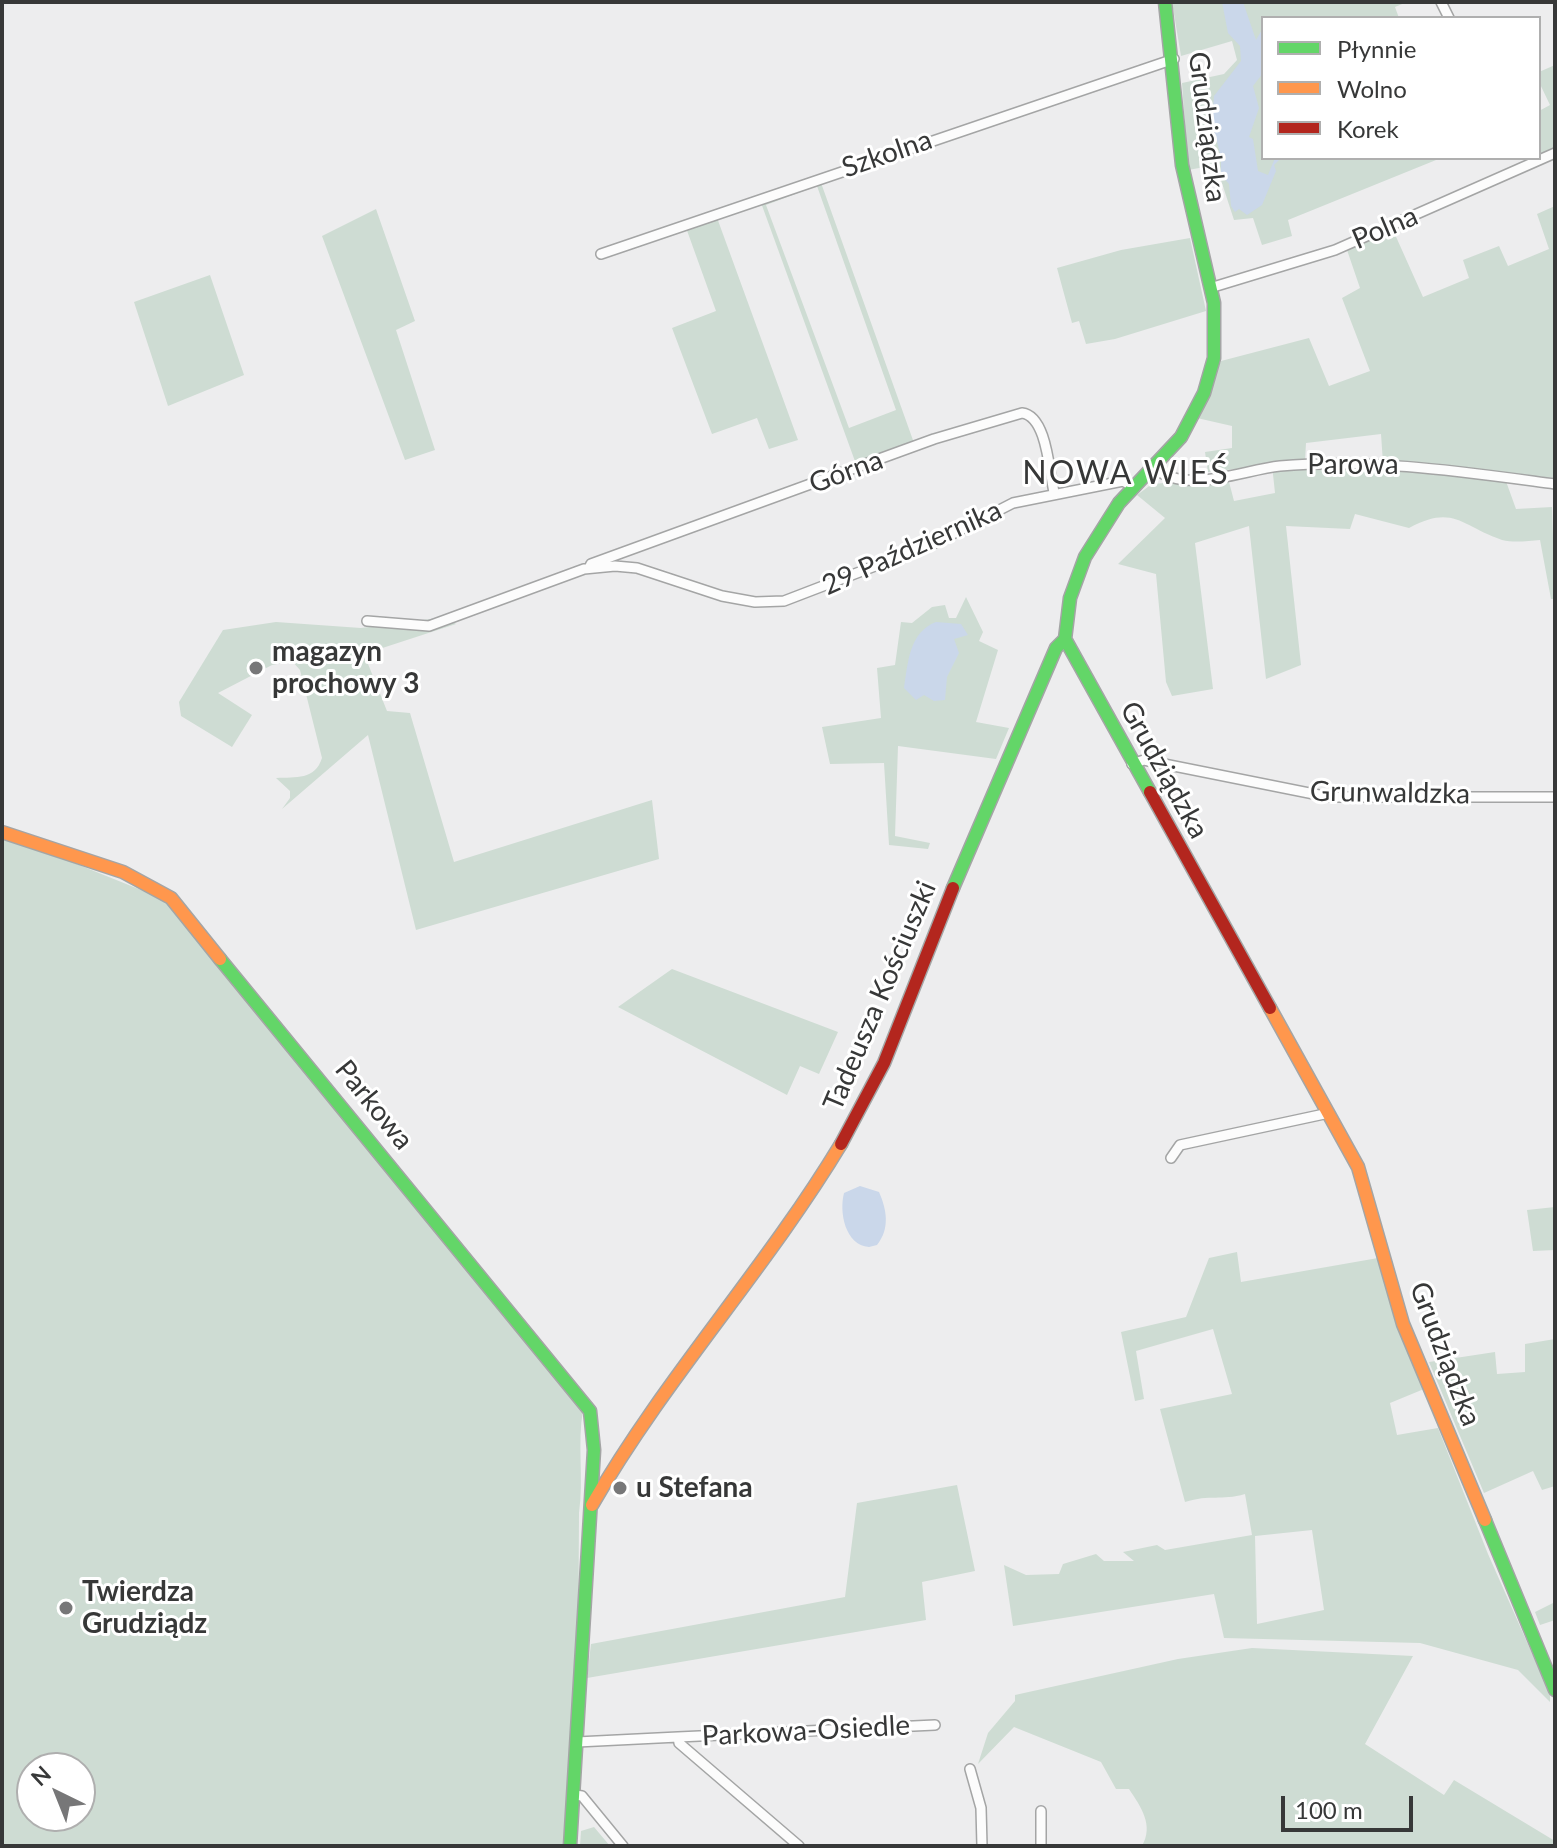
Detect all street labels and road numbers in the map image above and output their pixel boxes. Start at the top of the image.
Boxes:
street label: Grudziądzka [1181,50,1233,204]
street label: Szkolna [838,123,936,185]
street label: Polna [1347,199,1423,257]
street label: Górna [805,443,887,501]
street label: Parowa [1307,448,1399,482]
street label: 29 Października [817,493,1007,603]
street label: Grudziądzka [1113,696,1215,844]
street label: Grunwaldzka [1310,775,1470,811]
street label: Tadeusza Kościuszki [816,876,944,1116]
street label: Parkowa [328,1054,420,1156]
street label: Grudziądzka [1402,1277,1488,1431]
street label: Parkowa-Osiedle [701,1709,911,1753]

